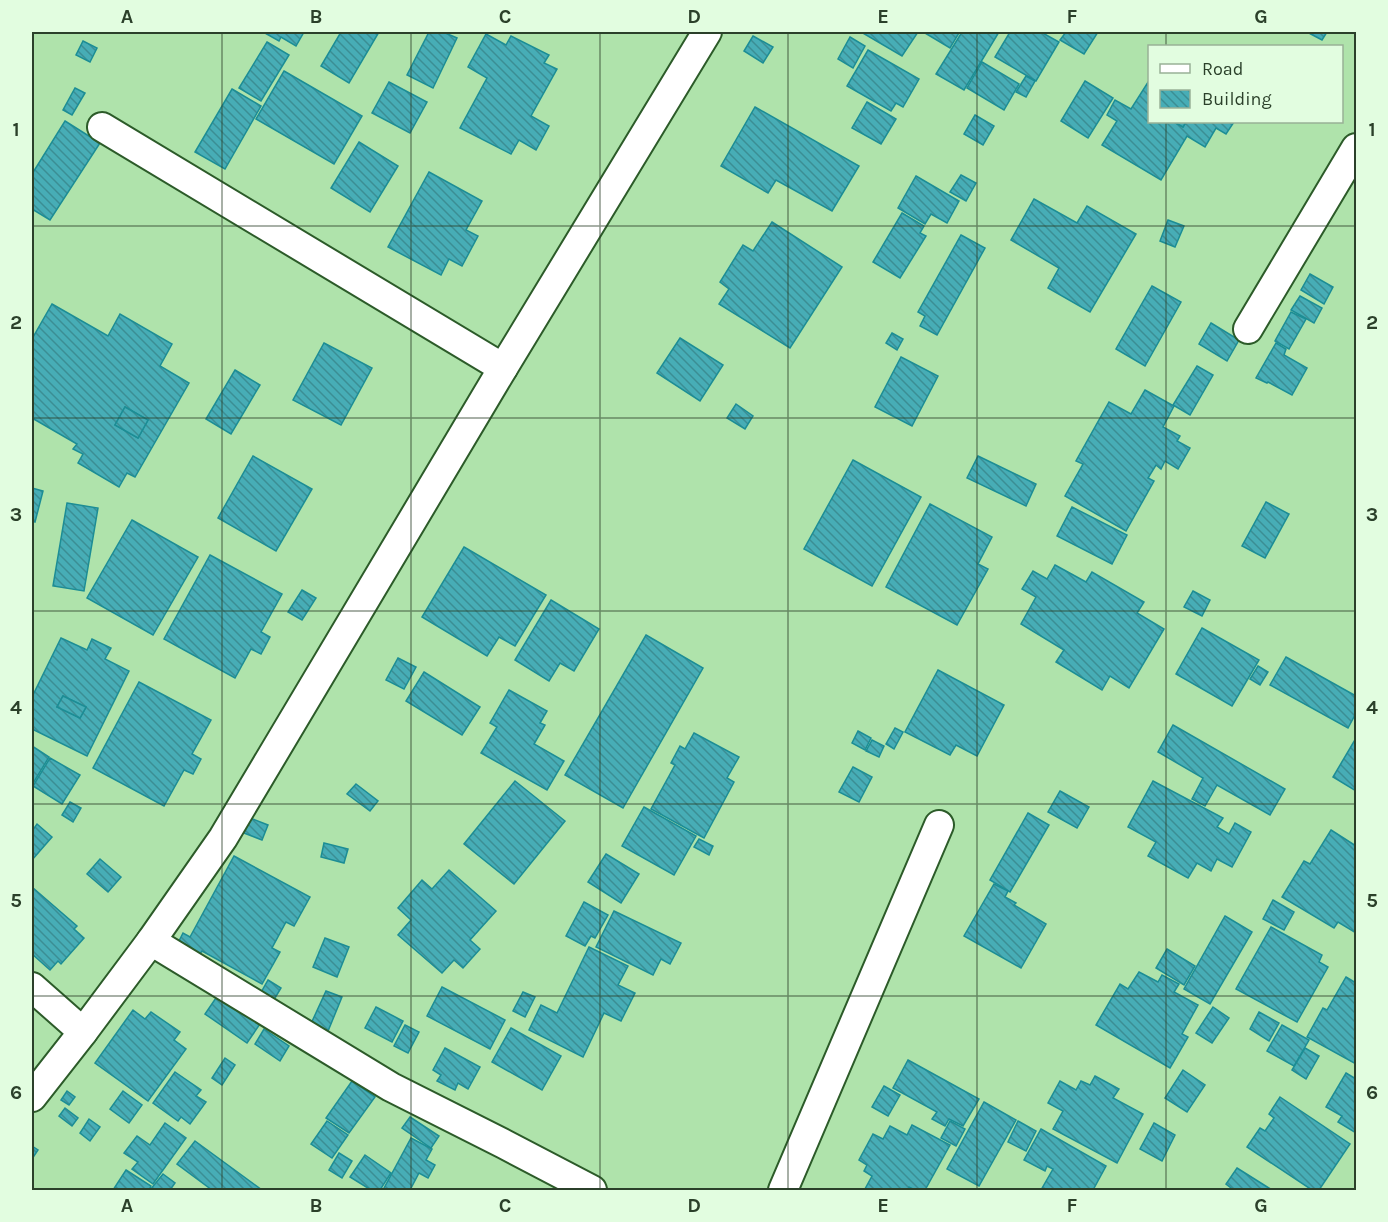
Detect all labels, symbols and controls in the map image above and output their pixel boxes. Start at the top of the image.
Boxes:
text: A [121,5,134,28]
text: B [310,5,322,28]
text: C [499,5,511,28]
text: D [687,5,701,28]
text: E [877,5,889,28]
text: F [1067,5,1078,28]
text: G [1254,5,1268,28]
legend [1148,45,1343,123]
text: Road [1202,58,1243,80]
text: Building [1202,88,1272,110]
text: 1 [12,118,20,141]
text: 1 [1368,118,1376,141]
text: 2 [10,311,22,334]
text: 2 [1366,311,1378,334]
text: 3 [10,503,22,526]
text: 3 [1366,503,1378,526]
text: 4 [10,696,22,719]
text: 4 [1366,696,1378,719]
text: 5 [10,889,22,912]
text: 5 [1366,889,1378,912]
text: 6 [10,1081,22,1104]
text: 6 [1366,1081,1378,1104]
text: A [121,1194,134,1217]
text: B [310,1194,322,1217]
text: C [499,1194,511,1217]
text: D [687,1194,701,1217]
text: E [877,1194,889,1217]
text: F [1067,1194,1078,1217]
text: G [1254,1194,1268,1217]

